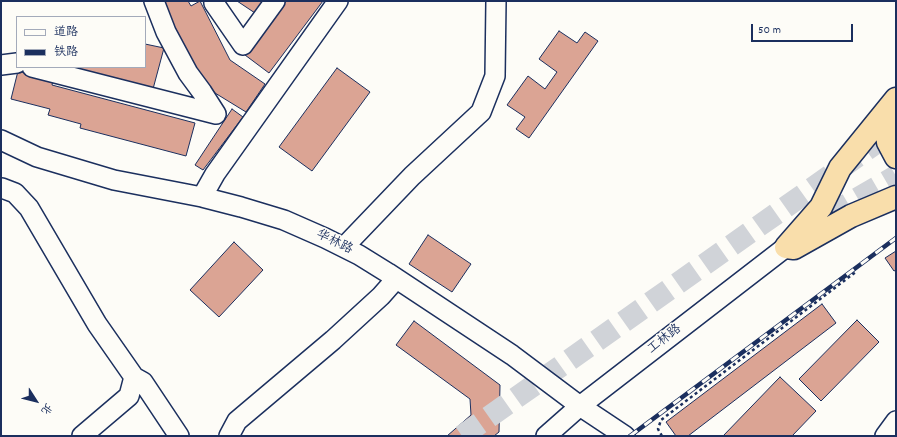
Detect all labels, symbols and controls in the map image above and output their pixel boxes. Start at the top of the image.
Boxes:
legend [16,16,146,68]
scale bar [753,16,855,42]
text: 50 m [758,22,781,39]
text: 道路 [54,24,78,41]
text: 铁路 [54,44,78,61]
street label: 华林路 [313,227,355,259]
street label: 工林路 [645,322,685,358]
north arrow [16,381,56,421]
text: 北 [36,399,55,417]

